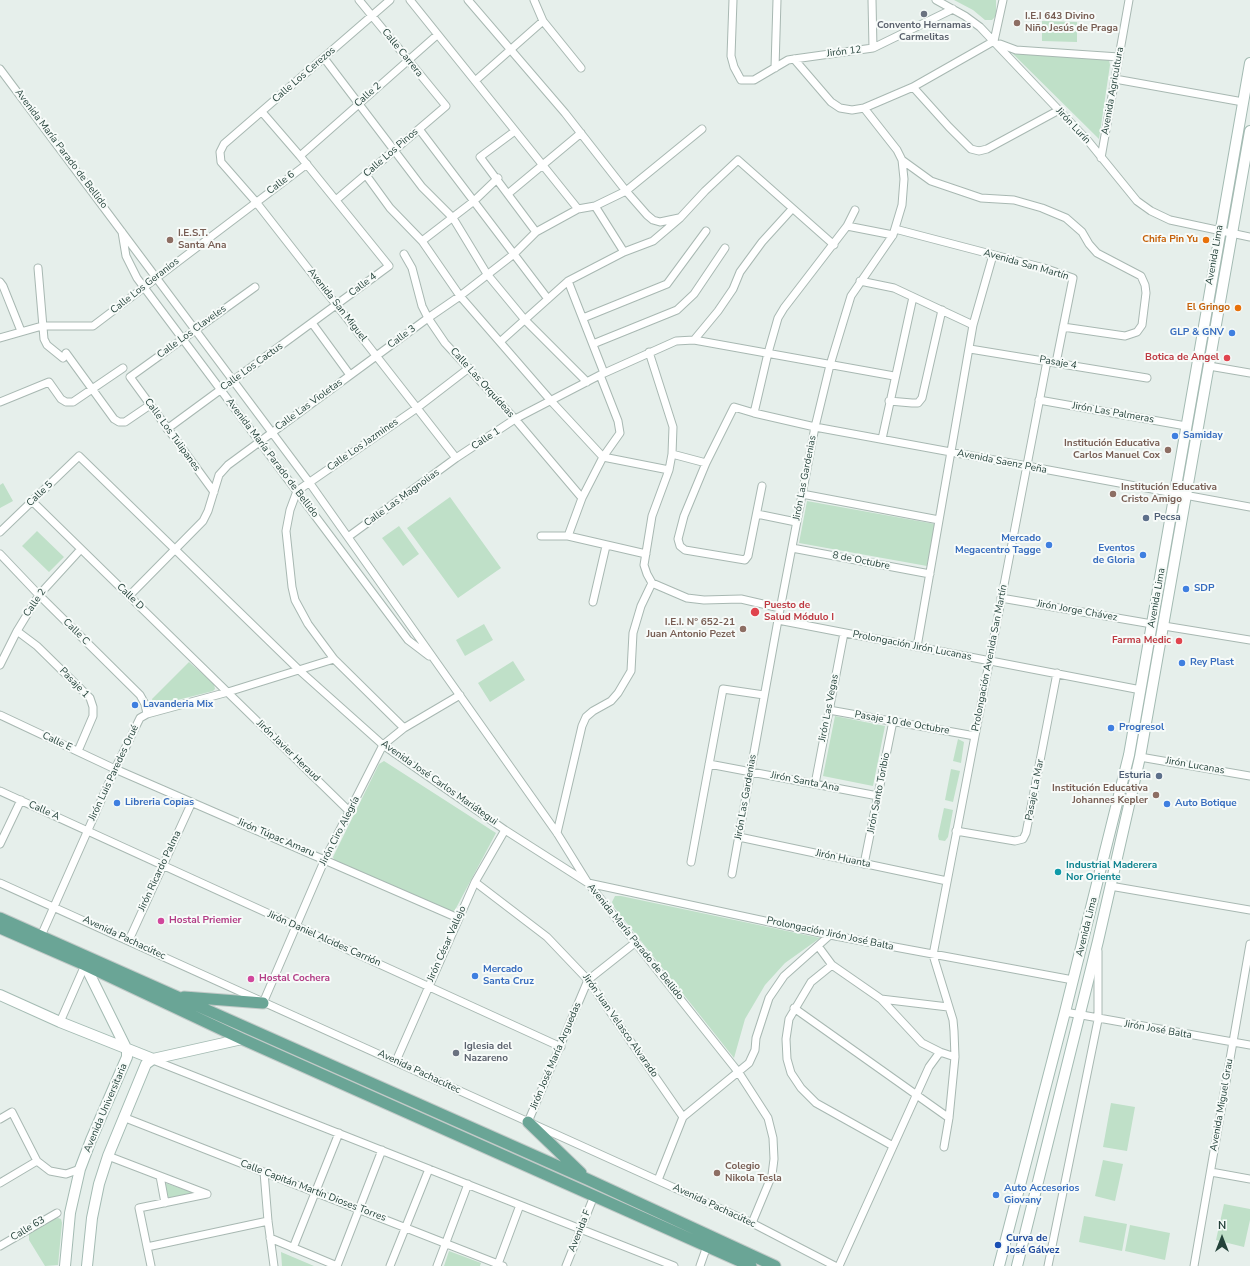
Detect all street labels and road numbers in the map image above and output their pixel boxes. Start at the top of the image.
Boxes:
street label: Calle Carrera [379,26,425,80]
street label: Calle Los Cerezos [270,44,338,106]
street label: Jirón 12 [826,44,862,60]
street label: Avenida Agricultura [1099,46,1127,136]
street label: Calle 2 [352,80,384,110]
street label: Avenida María Parado de Bellido [12,87,110,211]
street label: Jirón Lurín [1053,105,1093,147]
street label: Calle Los Pinos [361,126,421,180]
street label: Calle 6 [265,169,297,197]
street label: Avenida Lima [1204,224,1226,286]
street label: Avenida San Martín [982,247,1070,283]
street label: Calle Los Geranios [108,255,182,317]
street label: Avenida San Miguel [305,266,369,344]
street label: Calle 4 [347,271,379,299]
street label: Calle Los Claveles [155,303,229,361]
street label: Calle 3 [386,323,418,351]
street label: Calle Los Cactus [218,340,286,394]
street label: Calle Las Orquídeas [447,346,517,420]
street label: Pasaje 4 [1038,354,1078,372]
street label: Calle Las Violetas [273,377,345,433]
street label: Calle Los Tulipanes [142,396,202,474]
street label: Avenida María Parado de Bellido [223,396,321,520]
street label: Jirón Las Palmeras [1071,400,1155,426]
street label: Calle Los Jazmines [325,416,401,474]
street label: Calle 1 [469,425,503,453]
street label: Jirón Las Gardenias [791,434,819,522]
street label: Avenida Saenz Peña [956,447,1048,477]
street label: Calle Las Magnolias [362,467,442,529]
street label: Calle 5 [24,479,56,509]
street label: 8 de Octubre [831,550,891,572]
street label: Avenida Lima [1146,567,1168,629]
street label: Calle D [114,581,146,613]
street label: Prolongación Avenida San Martín [970,584,1010,732]
street label: Calle 2 [21,587,49,619]
street label: Jirón Jorge Chávez [1036,598,1118,624]
street label: Calle C [60,616,92,648]
street label: Prolongación Jirón Lucanas [852,629,972,663]
street label: Pasaje 1 [57,665,91,701]
street label: Jirón Las Vegas [817,673,841,743]
street label: Pasaje 10 de Octubre [854,709,950,737]
street label: Jirón Javier Heraud [254,718,322,784]
street label: Jirón Luis Paredes Orué [86,723,142,823]
street label: Calle E [40,730,74,754]
street label: Avenida José Carlos Mariátegui [378,738,500,828]
street label: Jirón Santo Toribio [865,752,893,834]
street label: Jirón Las Gardenias [733,753,759,841]
street label: Jirón Lucanas [1165,755,1225,777]
street label: Pasaje La Mar [1023,758,1047,822]
street label: Jirón Santa Ana [770,769,840,795]
street label: Jirón Ciro Alegría [317,794,363,868]
street label: Calle A [27,799,61,823]
street label: Jirón Túpac Amaru [236,816,316,860]
street label: Jirón Ricardo Palma [136,829,184,913]
street label: Jirón Huanta [814,847,872,871]
street label: Avenida María Parado de Bellido [584,881,686,1003]
street label: Avenida Lima [1074,896,1100,958]
street label: Jirón César Vallejo [425,904,469,984]
street label: Jirón Daniel Alcides Carrión [266,909,382,969]
street label: Avenida Pachacútec [81,914,167,962]
street label: Prolongación Jirón José Balta [765,915,895,953]
street label: Jirón Juan Velasco Alvarado [580,972,660,1080]
street label: Jirón José María Arguedas [528,1000,584,1112]
street label: Jirón José Balta [1123,1018,1193,1042]
street label: Avenida Pachacútec [376,1048,462,1096]
street label: Avenida Miguel Grau [1208,1058,1236,1152]
street label: Avenida Universitaria [82,1062,130,1154]
street label: Calle Capitán Martín Dioses Torres [238,1158,388,1224]
street label: Avenida Pachacútec [671,1182,757,1230]
street label: Avenida F [566,1208,594,1254]
street label: Calle 63 [9,1214,47,1244]

